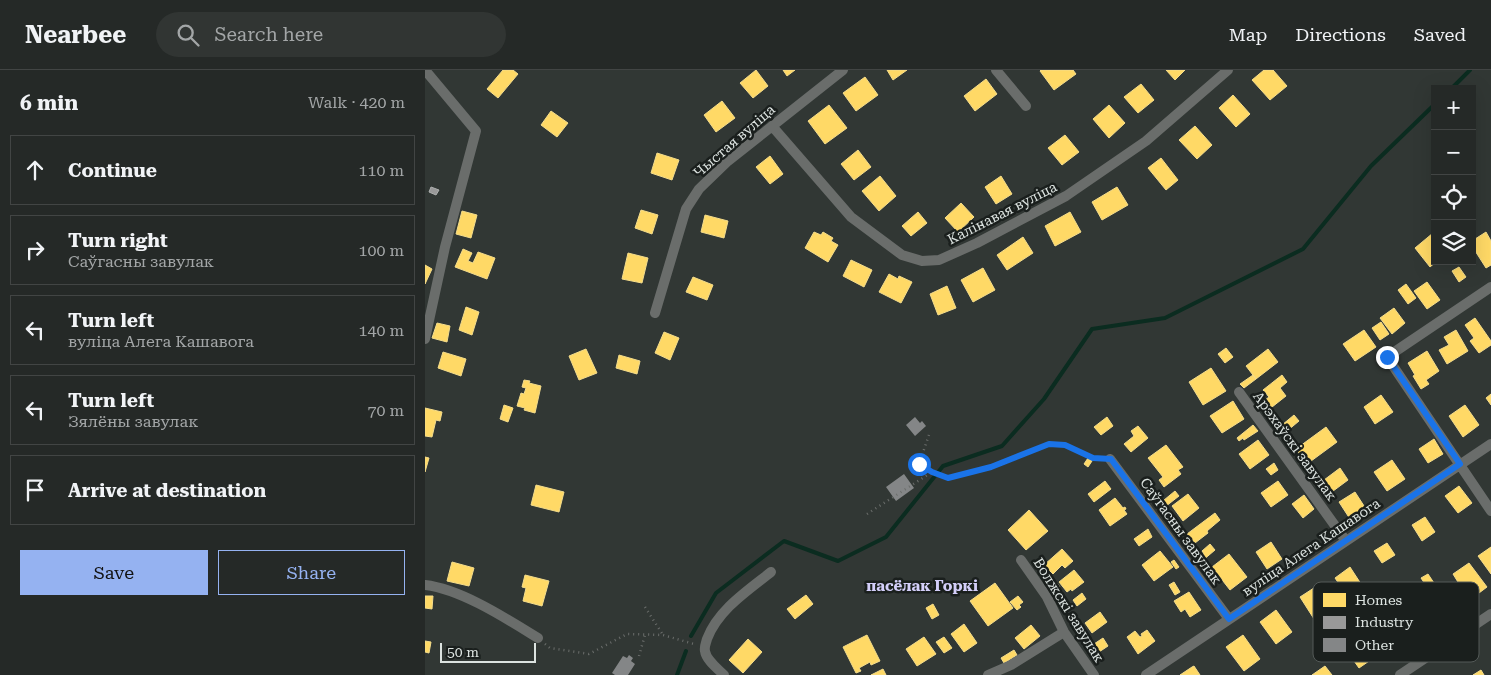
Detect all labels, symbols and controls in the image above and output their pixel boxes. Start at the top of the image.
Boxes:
search box [156,12,506,57]
text: Nearbee [25,21,126,49]
icon: search [174,21,202,49]
text: Search here [214,23,323,46]
text: Map [1229,24,1267,45]
text: Directions [1295,24,1386,45]
text: Saved [1414,24,1466,45]
map controls [1431,85,1476,265]
button: + [1431,85,1476,130]
text: 6 min [20,91,78,115]
text: Walk · 420 m [308,93,405,112]
street label: Чыстая вуліца [690,101,778,181]
button: − [1431,130,1476,175]
icon: ahead [21,156,49,184]
text: Continue [68,159,157,182]
text: 110 m [358,161,404,180]
button: locate [1431,175,1476,220]
street label: Калінавая вуліца [945,178,1060,248]
button: layers [1431,220,1476,265]
text: Turn right [68,229,168,252]
icon: right [21,236,49,264]
text: 100 m [358,241,404,260]
text: Саўгасны завулак [68,252,214,271]
text: Turn left [68,309,154,332]
icon: left [21,316,49,344]
text: 140 m [358,321,404,340]
text: вуліца Алега Кашавога [68,332,254,351]
route end [1376,346,1399,369]
street label: Арэхаўскі завулак [1250,388,1340,504]
text: Turn left [68,389,154,412]
icon: left [21,396,49,424]
text: 70 m [367,401,404,420]
text: Зялёны завулак [68,412,198,431]
route start [908,453,931,476]
street label: Саўгасны завулак [1137,475,1225,587]
icon: arrive [21,476,49,504]
text: Arrive at destination [68,479,266,502]
street label: вуліца Алега Кашавога [1239,495,1383,599]
button: Save [20,550,208,595]
button: Share [218,550,405,595]
street label: Волжскі завулак [1030,555,1108,665]
district label: пасёлак Горкі [866,577,978,595]
legend [1313,582,1479,662]
text: Homes [1355,592,1403,608]
text: Industry [1355,614,1414,630]
text: Other [1355,637,1394,653]
scale bar [440,640,536,663]
text: 50 m [447,644,479,660]

